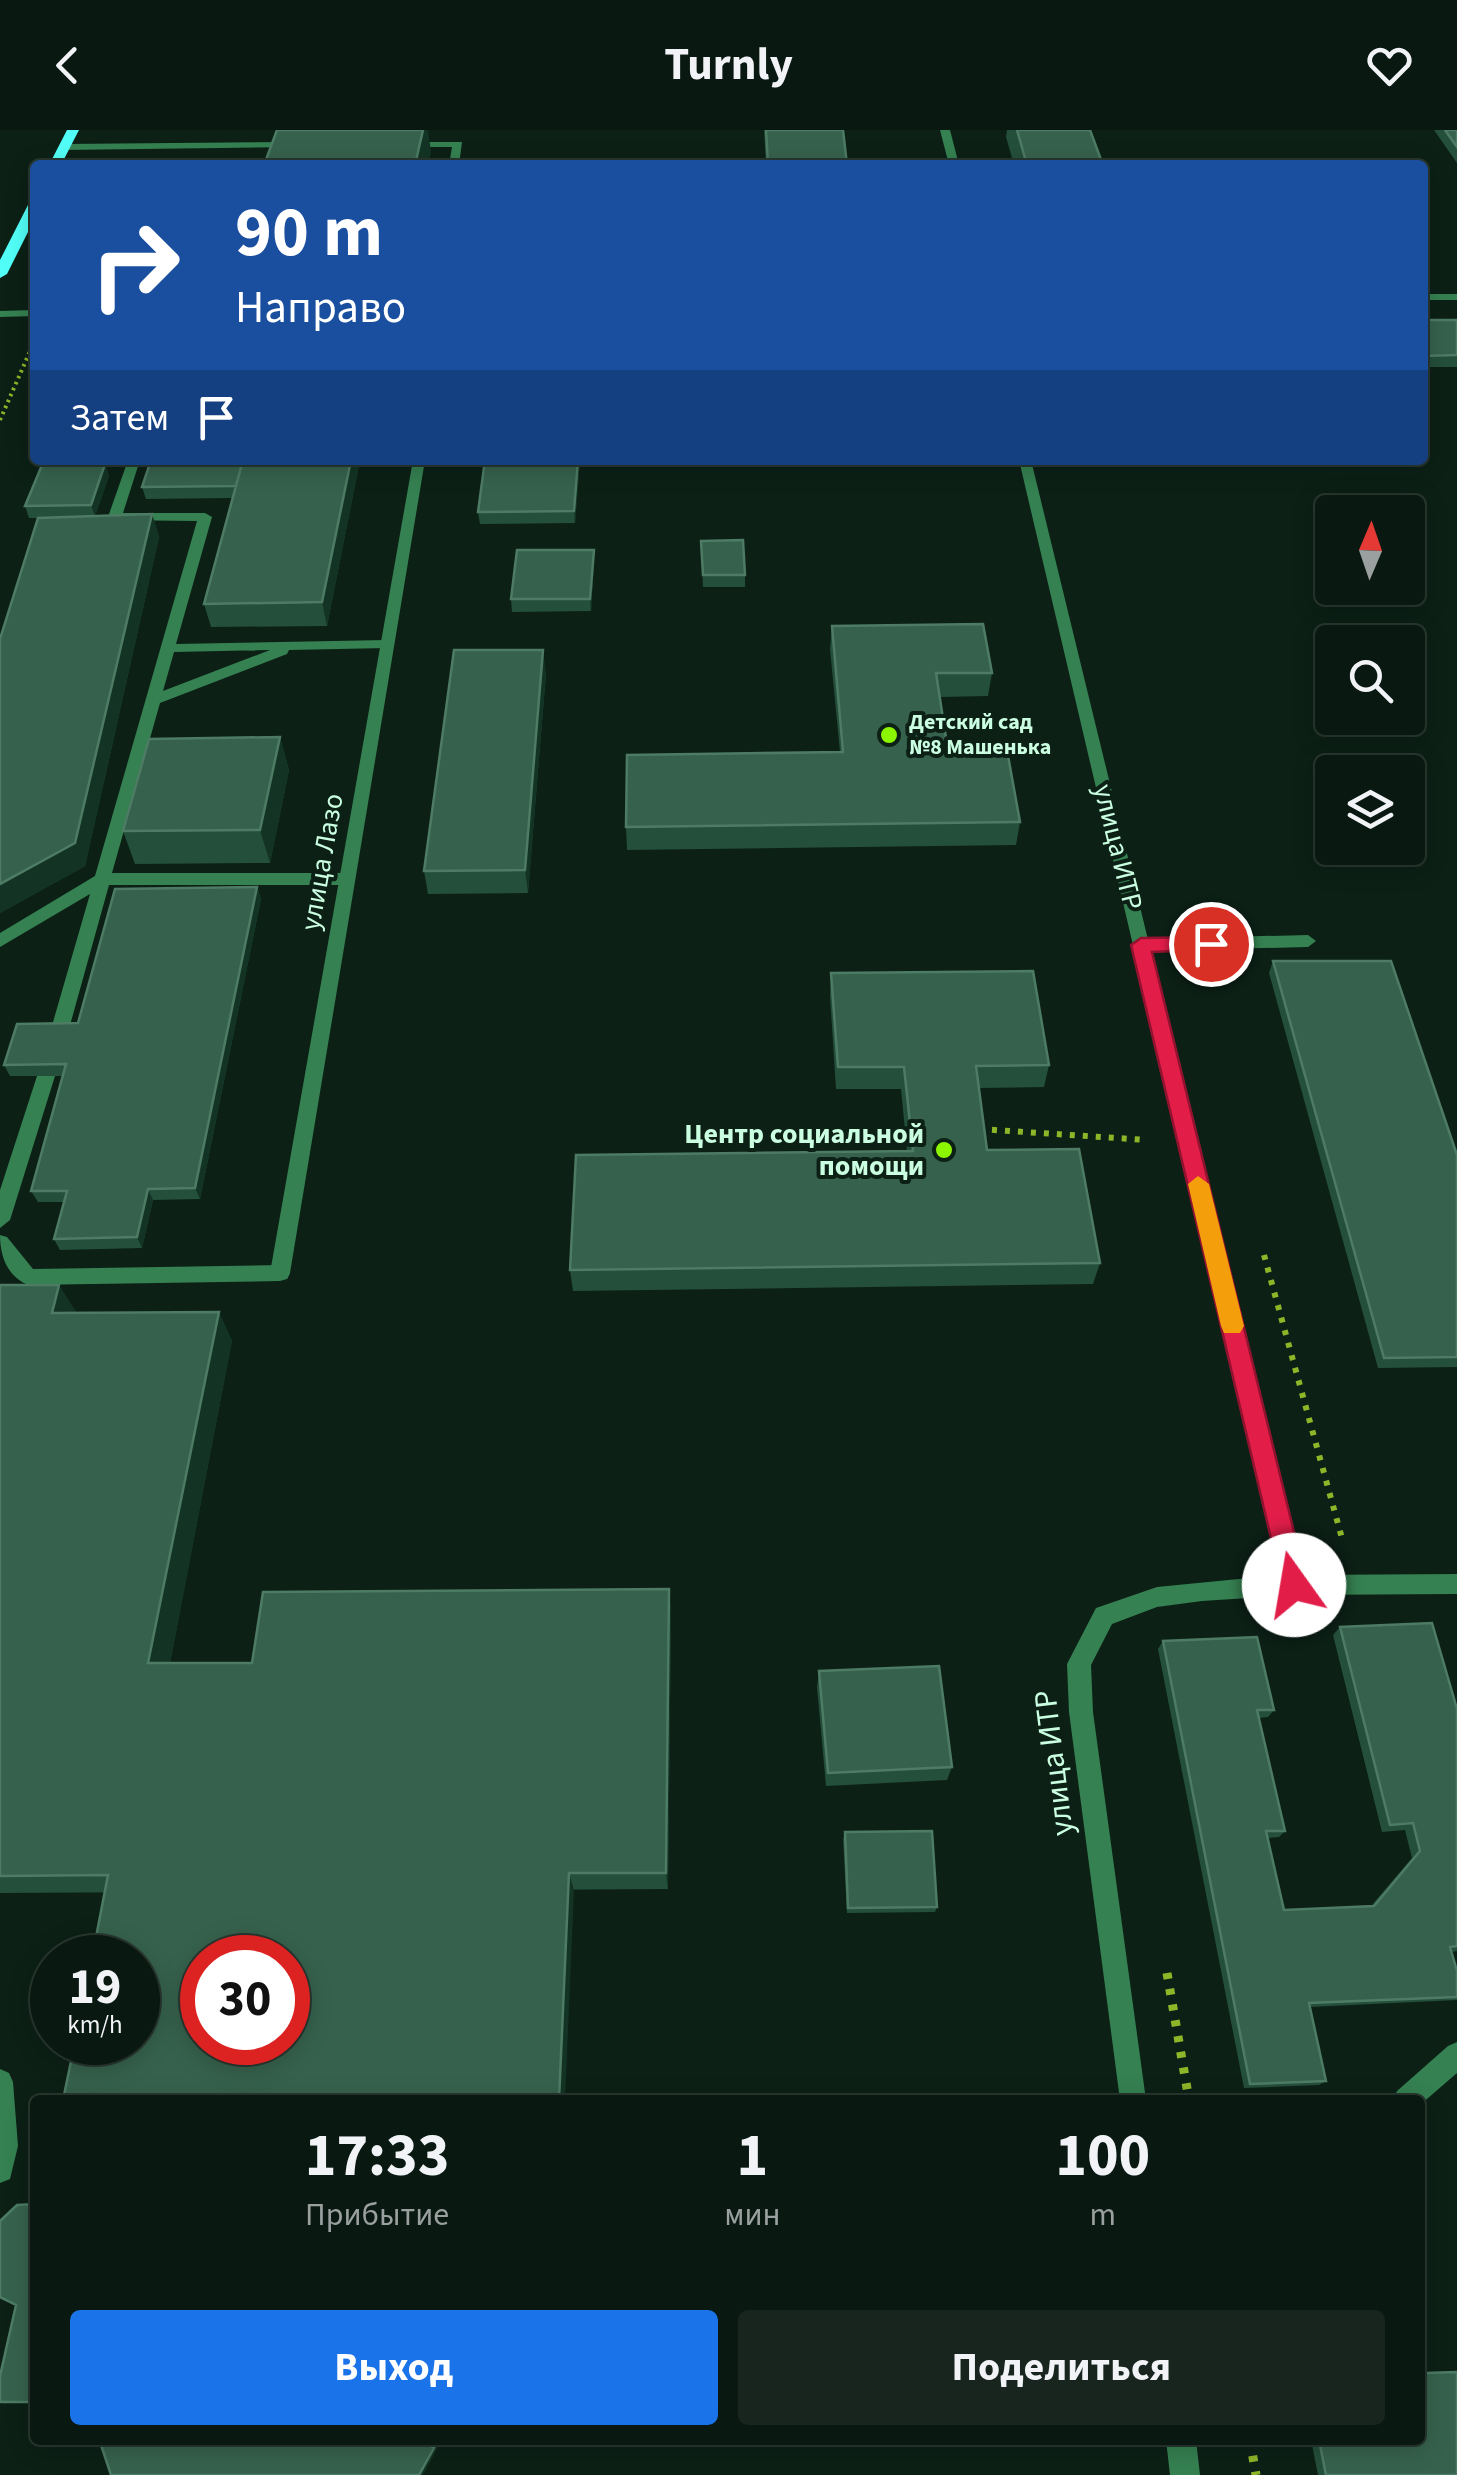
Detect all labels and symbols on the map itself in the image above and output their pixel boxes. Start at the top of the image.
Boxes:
north arrow [1315,495,1425,605]
place label: Детский сад №8 Машенька [909,706,1051,763]
marker: Детский сад №8 Машенька [878,724,900,746]
street label: улица ИТР [1083,780,1153,914]
street label: улица Лазо [290,790,354,934]
pin [1169,902,1254,987]
place label: Центр социальной помощи [684,1114,924,1186]
marker: Центр социальной помощи [933,1139,955,1161]
position arrow [1242,1533,1346,1637]
street label: улица ИТР [1022,1687,1086,1839]
speed limit sign: 30 [180,1935,310,2065]

